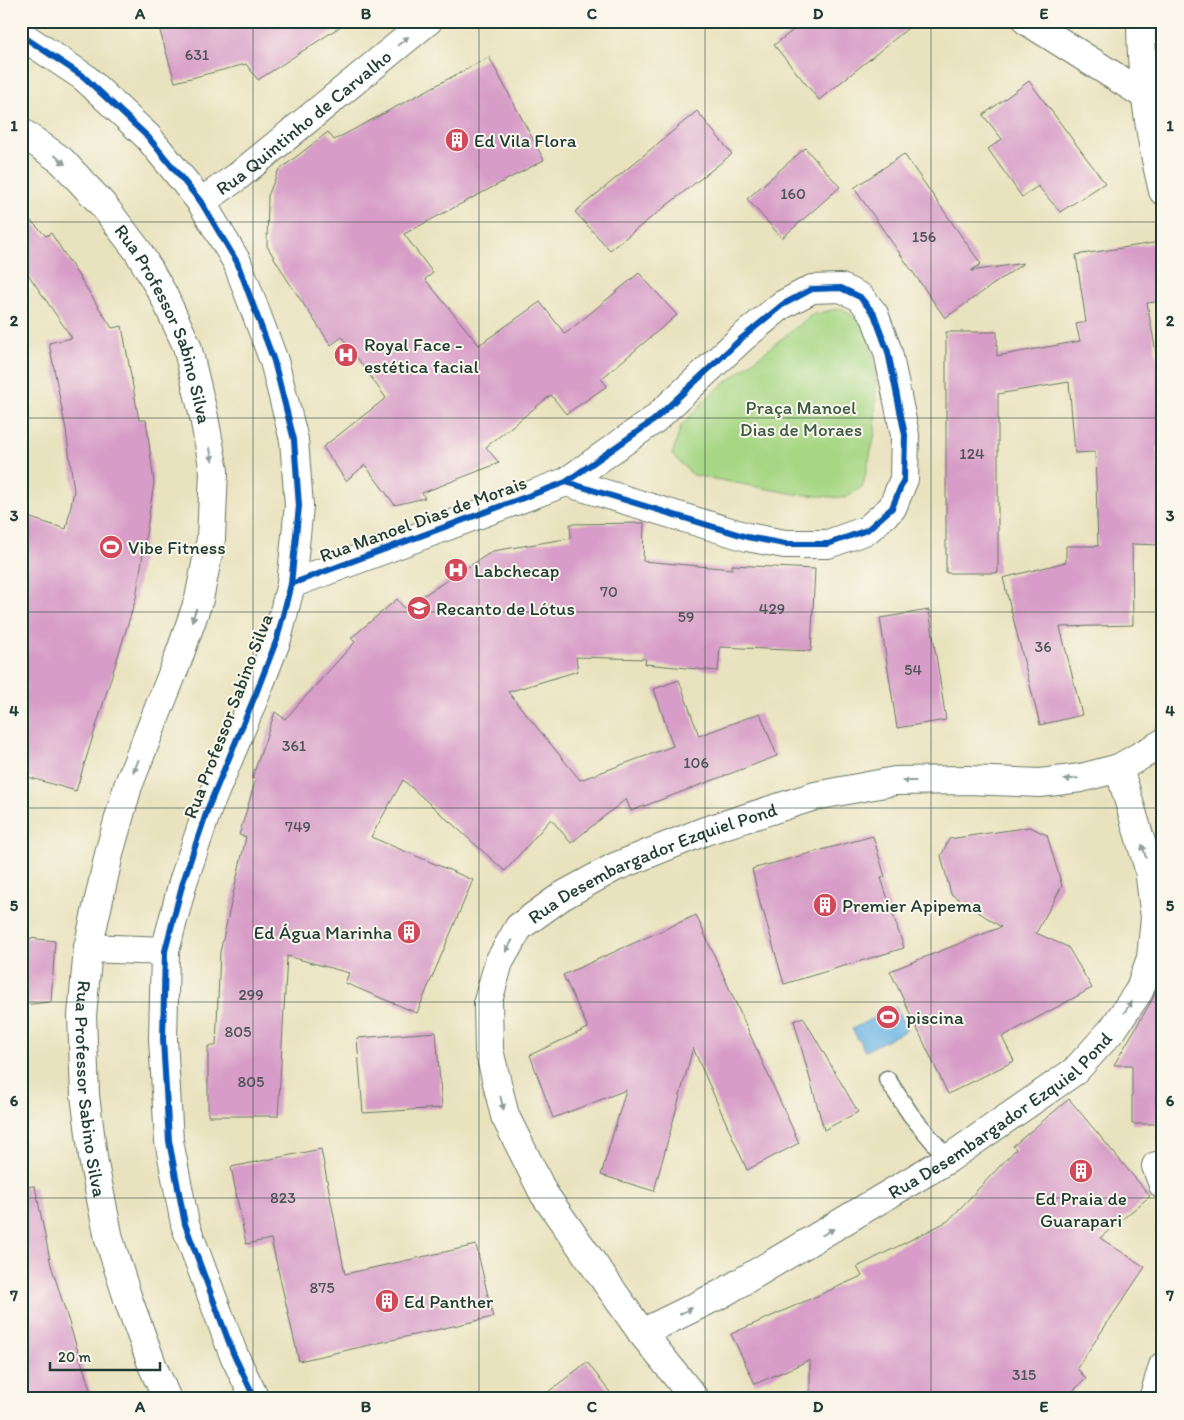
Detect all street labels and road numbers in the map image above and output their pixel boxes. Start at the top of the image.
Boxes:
street label: Rua Quintinho de Carvalho [211,44,396,200]
street label: Rua Professor Sabino Silva [110,219,217,426]
street label: Rua Manoel Dias de Morais [316,471,530,567]
street label: Rua Professor Sabino Silva [178,610,278,822]
street label: Rua Desembargador Ezquiel Pond [523,797,780,928]
street label: Rua Professor Sabino Silva [71,980,112,1199]
street label: Rua Desembargador Ezquiel Pond [884,1026,1117,1204]

